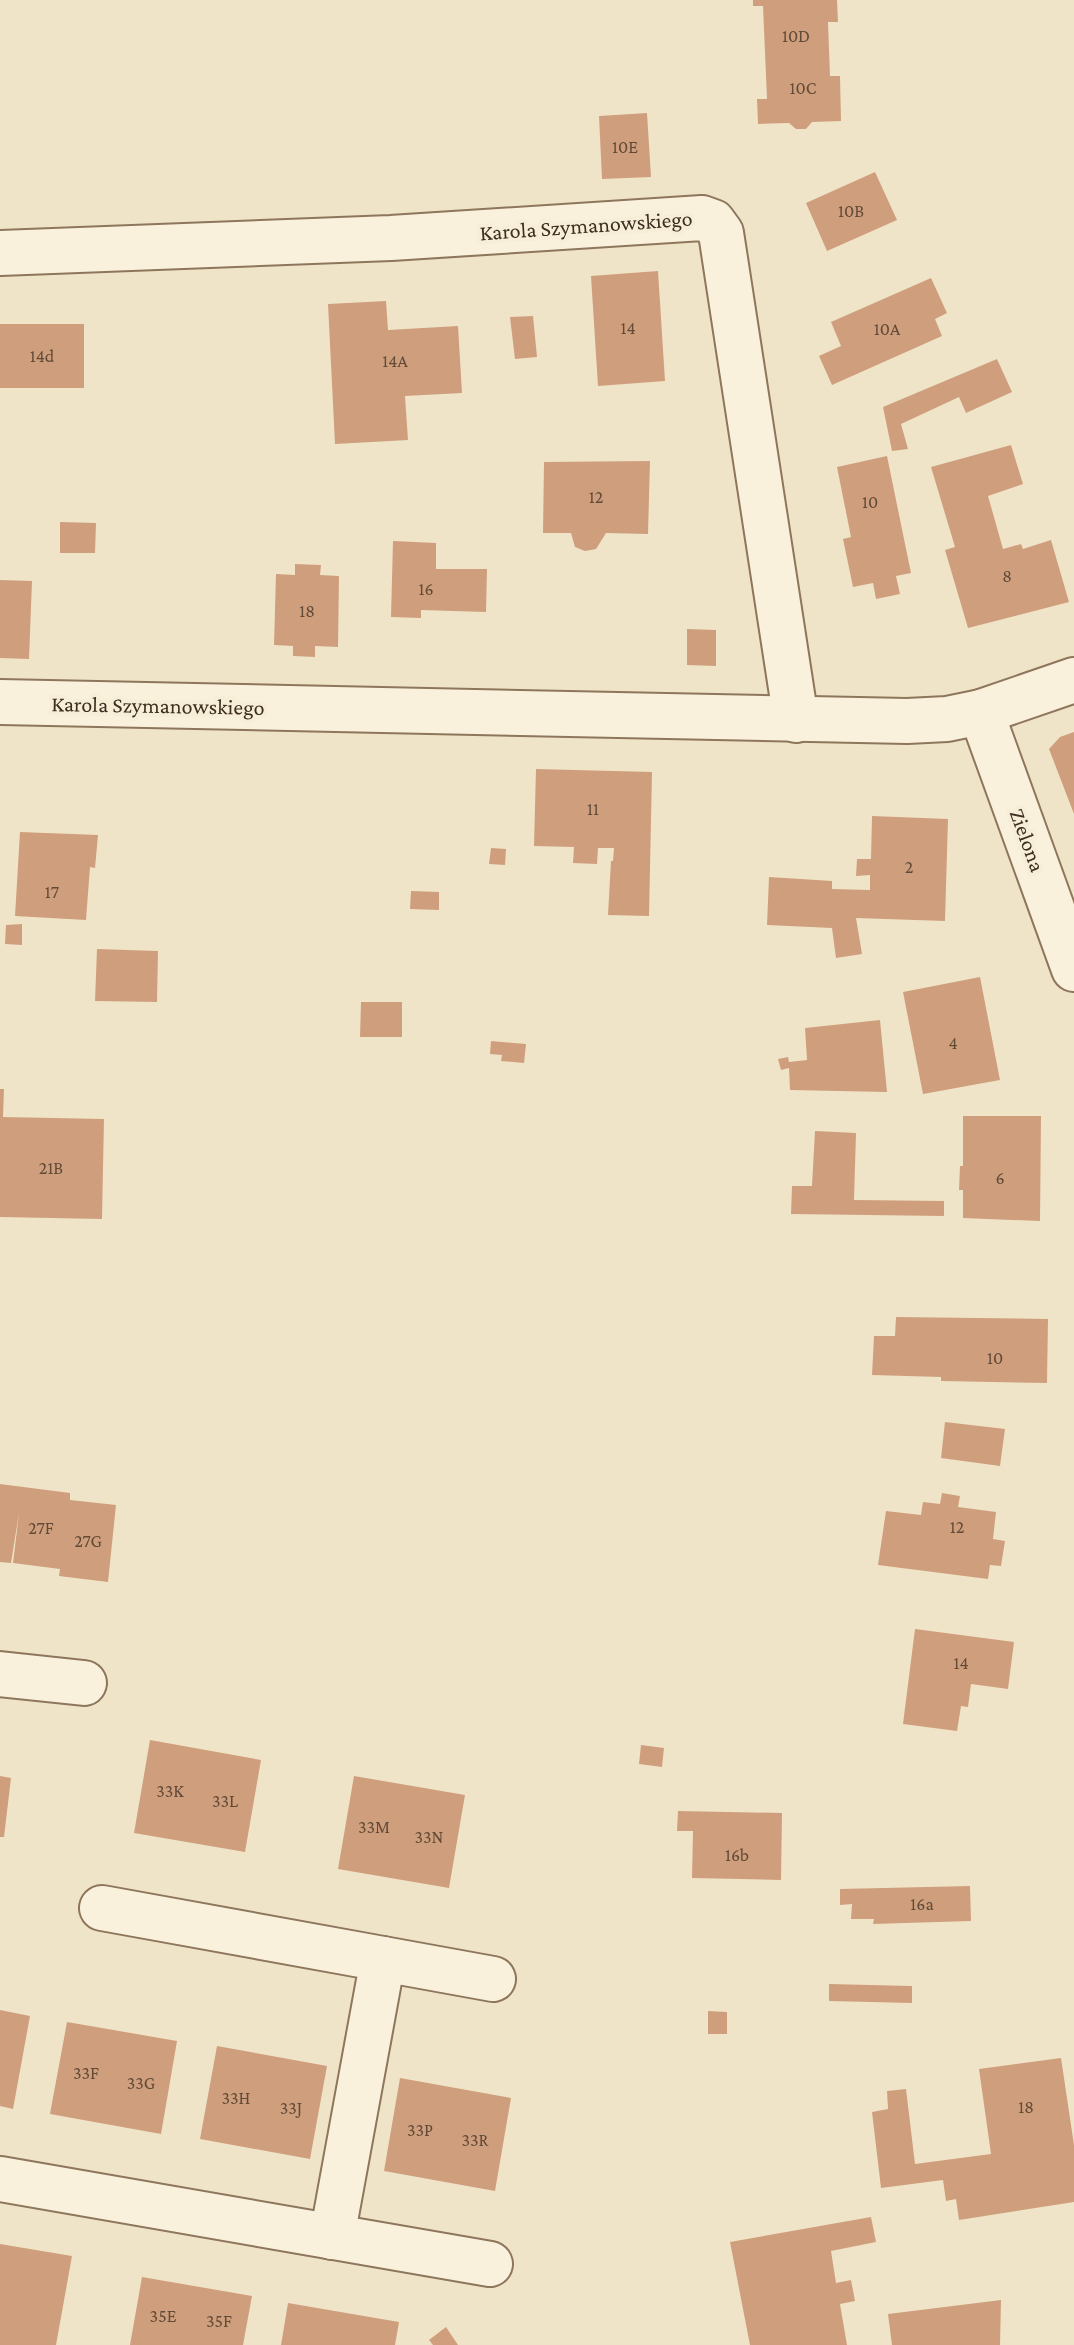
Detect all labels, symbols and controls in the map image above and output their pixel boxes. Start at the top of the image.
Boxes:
house number: 10D [782,26,810,46]
house number: 10C [790,78,817,98]
house number: 10E [612,137,638,157]
house number: 10B [838,201,864,221]
street label: Karola Szymanowskiego [479,206,693,245]
house number: 14 [620,318,636,338]
house number: 10A [874,319,901,339]
house number: 14d [30,346,55,366]
house number: 14A [382,351,408,371]
house number: 12 [589,487,603,507]
house number: 10 [862,492,878,512]
house number: 8 [1002,566,1012,586]
house number: 16 [418,579,434,599]
house number: 18 [299,601,315,621]
street label: Karola Szymanowskiego [51,691,265,720]
house number: 11 [587,799,599,819]
street label: Zielona [1005,805,1050,875]
house number: 2 [905,857,913,877]
house number: 17 [45,882,59,902]
house number: 4 [948,1033,958,1053]
house number: 21B [39,1158,63,1178]
house number: 6 [995,1168,1005,1188]
house number: 10 [987,1348,1003,1368]
house number: 12 [950,1517,964,1537]
house number: 27F [28,1518,54,1538]
house number: 27G [74,1531,102,1551]
house number: 14 [953,1653,969,1673]
house number: 33K [156,1781,184,1801]
house number: 33L [212,1791,238,1811]
house number: 33M [358,1817,390,1837]
house number: 33N [415,1827,444,1847]
house number: 16b [725,1845,749,1865]
house number: 16a [910,1894,934,1914]
house number: 33F [73,2063,99,2083]
house number: 33G [127,2073,155,2093]
house number: 33H [222,2088,251,2108]
house number: 18 [1018,2097,1034,2117]
house number: 33J [280,2098,302,2118]
house number: 33P [407,2120,433,2140]
house number: 33R [462,2130,490,2150]
house number: 35E [150,2306,177,2326]
house number: 35F [206,2311,232,2331]

